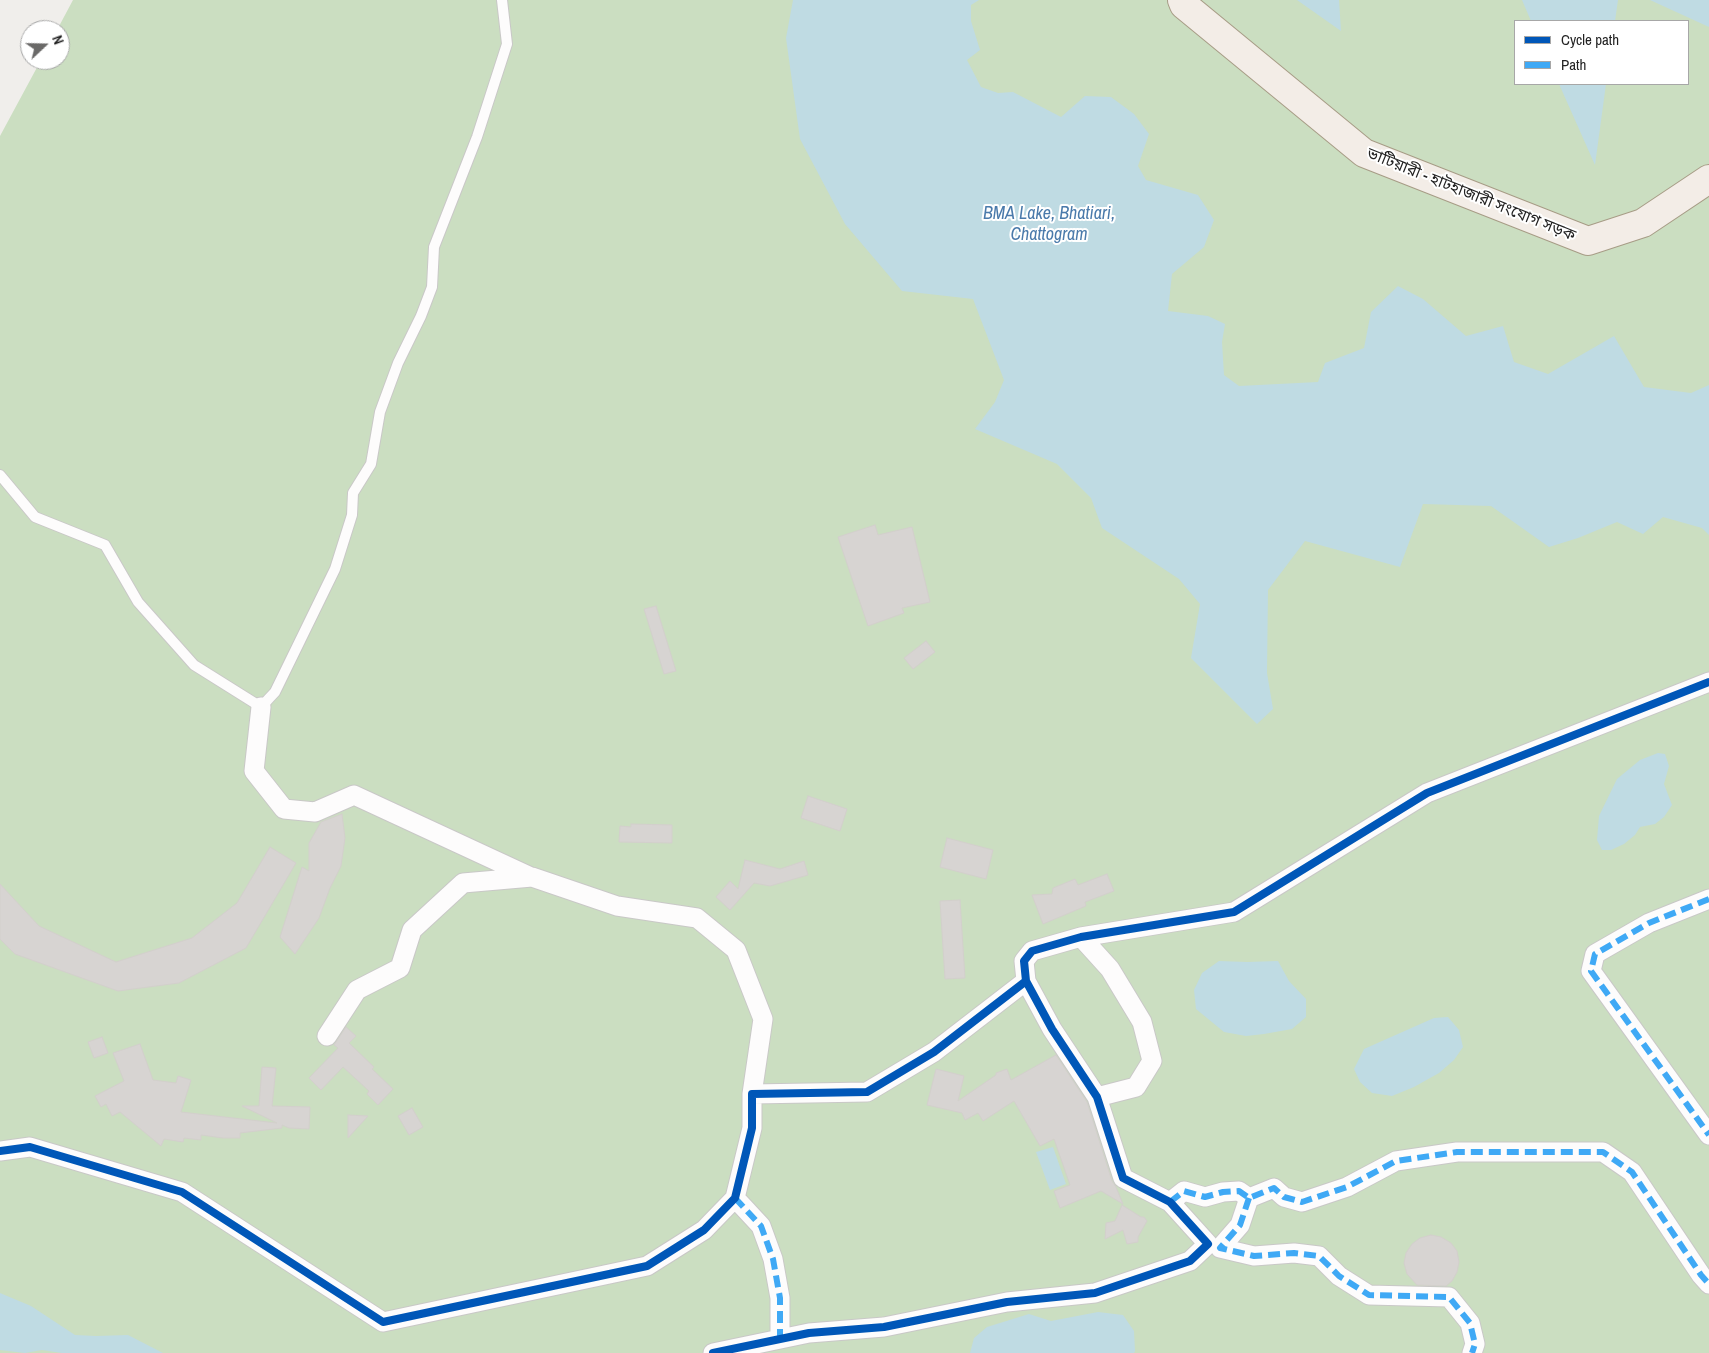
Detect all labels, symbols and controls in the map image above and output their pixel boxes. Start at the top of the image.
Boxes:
north arrow [20,20,70,70]
legend [1514,20,1689,85]
text: Cycle path [1561,29,1619,50]
text: N [48,33,68,47]
text: Path [1561,54,1586,75]
street label: ভাটিয়ারী - হাটহাজারী সংযোগ সড়ক [1364,144,1578,246]
water label: BMA Lake, Bhatiari, Chattogram [983,203,1115,245]

